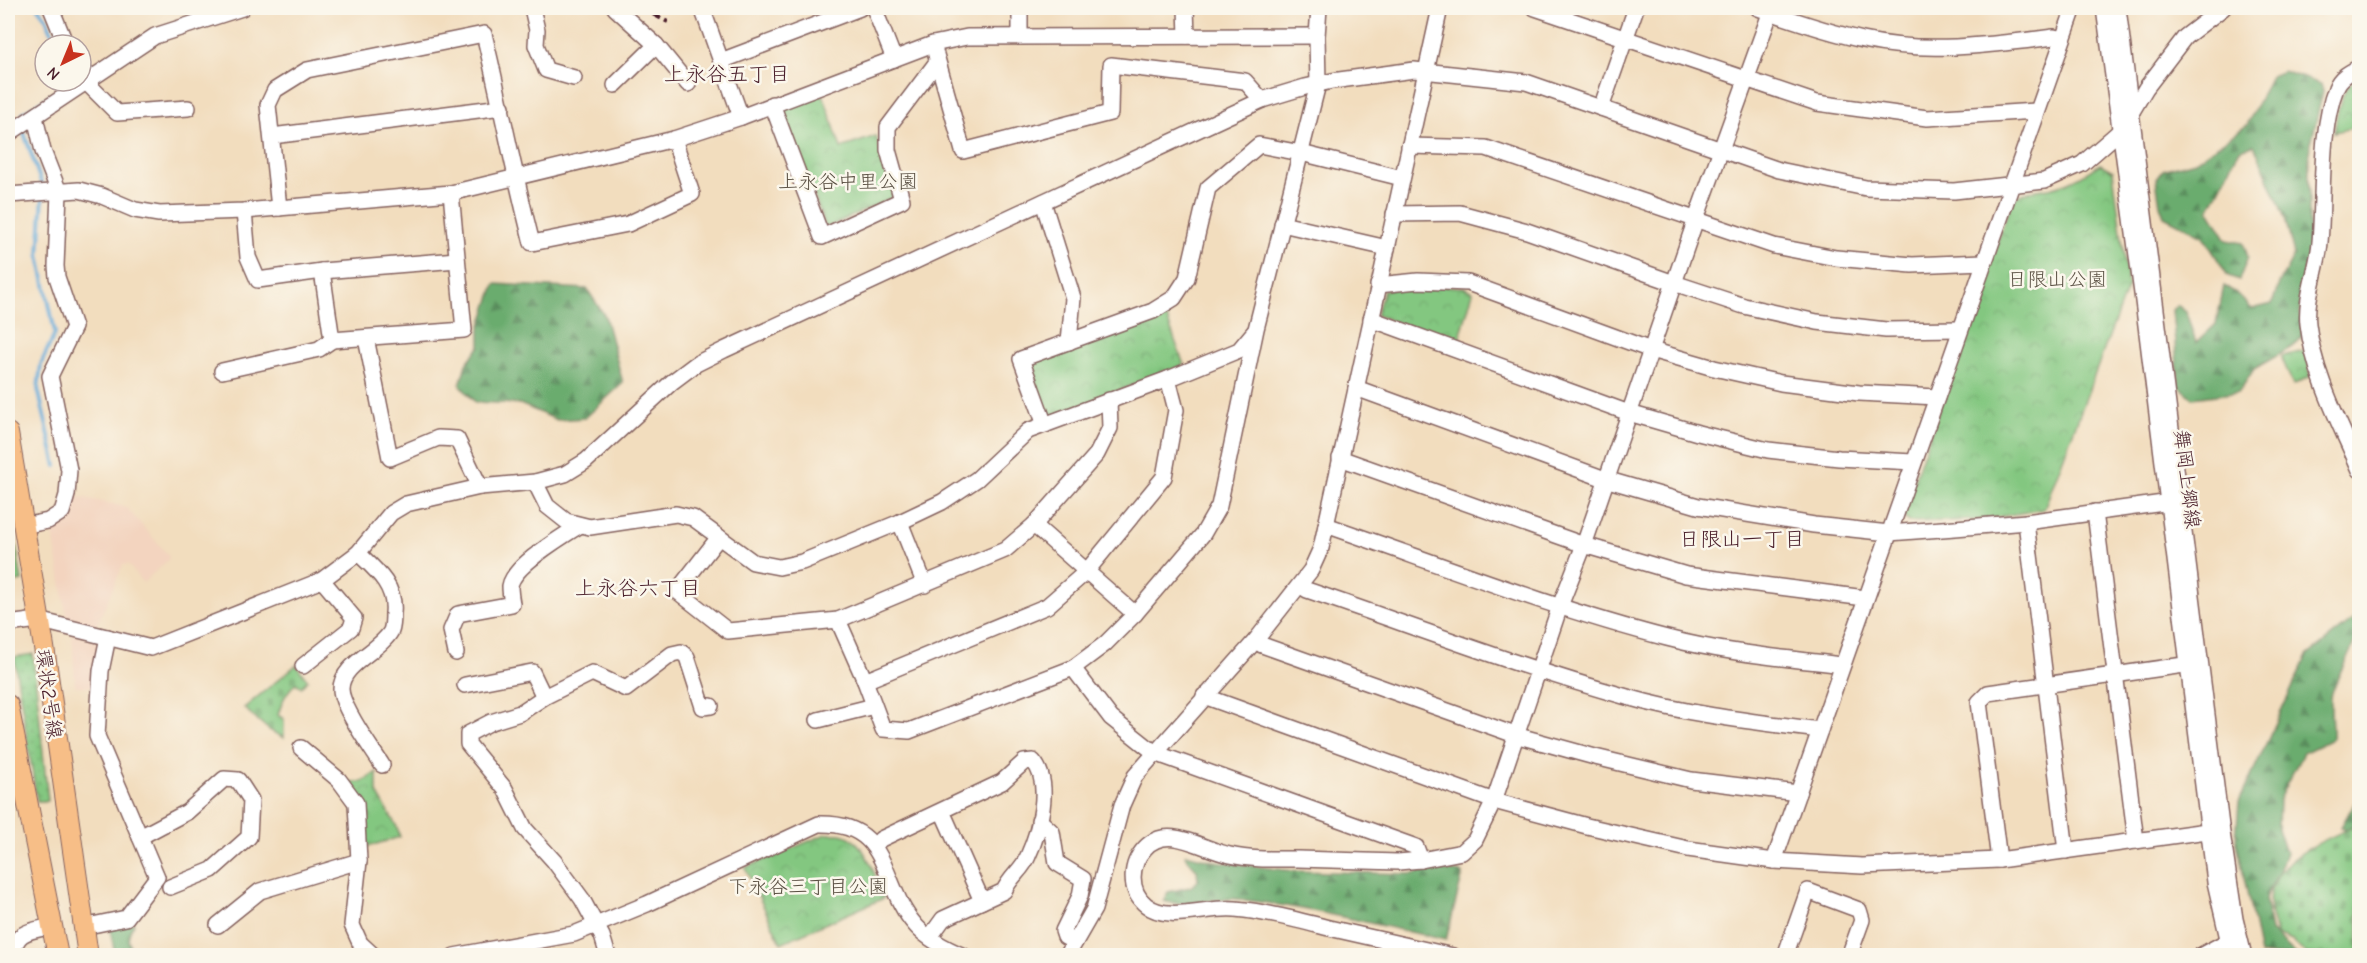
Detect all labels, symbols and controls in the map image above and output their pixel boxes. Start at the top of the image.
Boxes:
north arrow [33,33,93,93]
district label: 上永谷五丁目 [664,62,790,86]
text: N [43,63,63,83]
park label: 上永谷中里公園 [778,170,918,193]
park label: 日限山公園 [2007,268,2107,291]
street label: 舞岡上郷線 [2169,428,2205,530]
district label: 日限山一丁目 [1679,527,1805,551]
district label: 上永谷六丁目 [575,576,701,600]
street label: 環状2号線 [31,648,67,740]
park label: 下永谷三丁目公園 [728,875,888,898]

